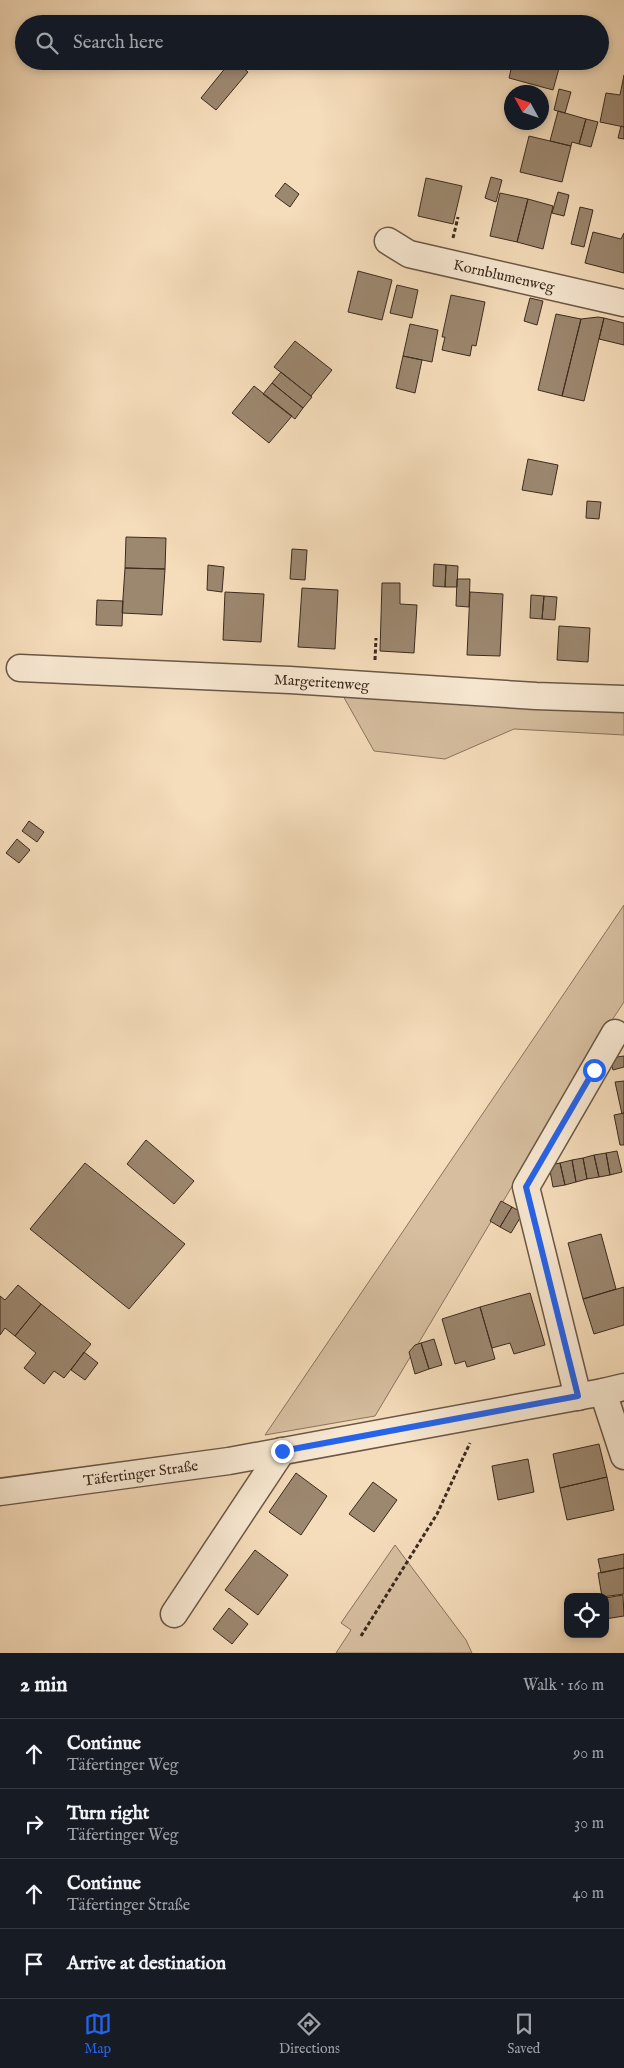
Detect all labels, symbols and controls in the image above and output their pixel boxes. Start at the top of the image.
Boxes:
search box [15,15,609,70]
icon: search [33,29,61,57]
text: Search here [73,31,164,55]
north arrow [504,85,549,130]
street label: Kornblumenweg [451,255,557,297]
street label: Margeritenweg [274,670,371,695]
route start [583,1059,606,1082]
route end [271,1440,294,1463]
street label: Täfertinger Straße [82,1456,199,1491]
map controls [564,1593,609,1638]
button: locate [564,1593,609,1638]
text: 2 min [20,1672,67,1699]
text: Walk · 160 m [523,1676,604,1696]
text: Continue [67,1732,141,1756]
icon: ahead [20,1740,48,1768]
text: 90 m [573,1744,604,1764]
text: Täfertinger Weg [67,1756,179,1776]
text: Turn right [67,1802,149,1826]
icon: right [20,1810,48,1838]
text: 30 m [574,1814,604,1834]
text: Täfertinger Weg [67,1826,179,1846]
text: Continue [67,1872,141,1896]
icon: ahead [20,1880,48,1908]
text: 40 m [572,1884,604,1904]
text: Täfertinger Straße [67,1896,190,1916]
icon: arrive [20,1950,48,1978]
text: Arrive at destination [67,1952,226,1976]
tab: Map [84,2010,112,2058]
tab: Directions [279,2010,340,2058]
tab: Saved [507,2010,540,2058]

